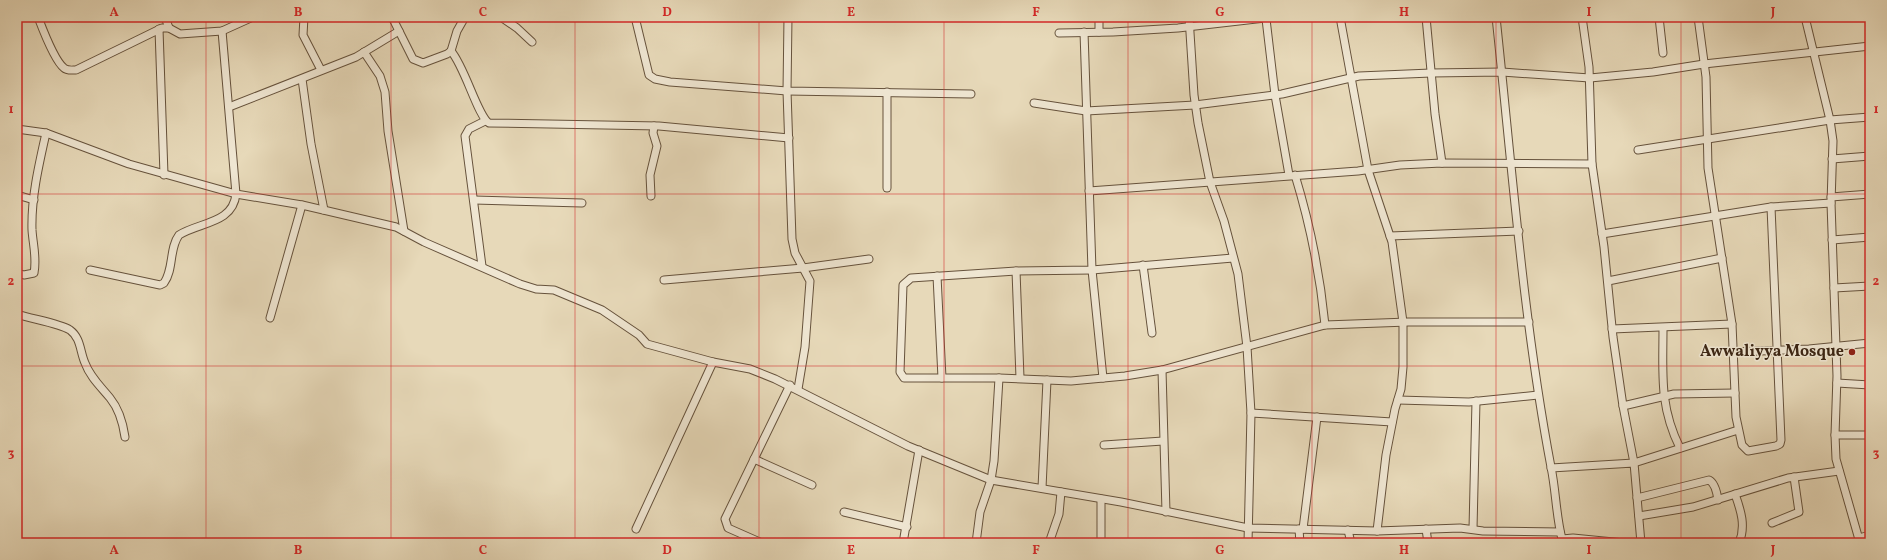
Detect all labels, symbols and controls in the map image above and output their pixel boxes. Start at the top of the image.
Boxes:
text: A [109,4,119,22]
text: B [294,4,303,22]
text: C [479,4,487,22]
text: D [662,4,672,22]
text: E [847,4,855,22]
text: F [1032,4,1040,22]
text: G [1215,4,1225,22]
text: H [1399,4,1409,22]
text: I [1587,4,1592,22]
text: J [1770,4,1776,22]
text: 1 [8,101,14,119]
text: 1 [1873,101,1879,119]
text: 2 [8,273,15,291]
text: 2 [1873,273,1880,291]
place label: Awwaliyya Mosque [1700,341,1844,363]
marker: Awwaliyya Mosque [1847,347,1857,357]
text: 3 [8,445,15,463]
text: 3 [1873,445,1880,463]
text: A [109,542,119,560]
text: B [294,542,303,560]
text: C [479,542,487,560]
text: D [662,542,672,560]
text: E [847,542,855,560]
text: F [1032,542,1040,560]
text: G [1215,542,1225,560]
text: H [1399,542,1409,560]
text: I [1587,542,1592,560]
text: J [1770,542,1776,560]

